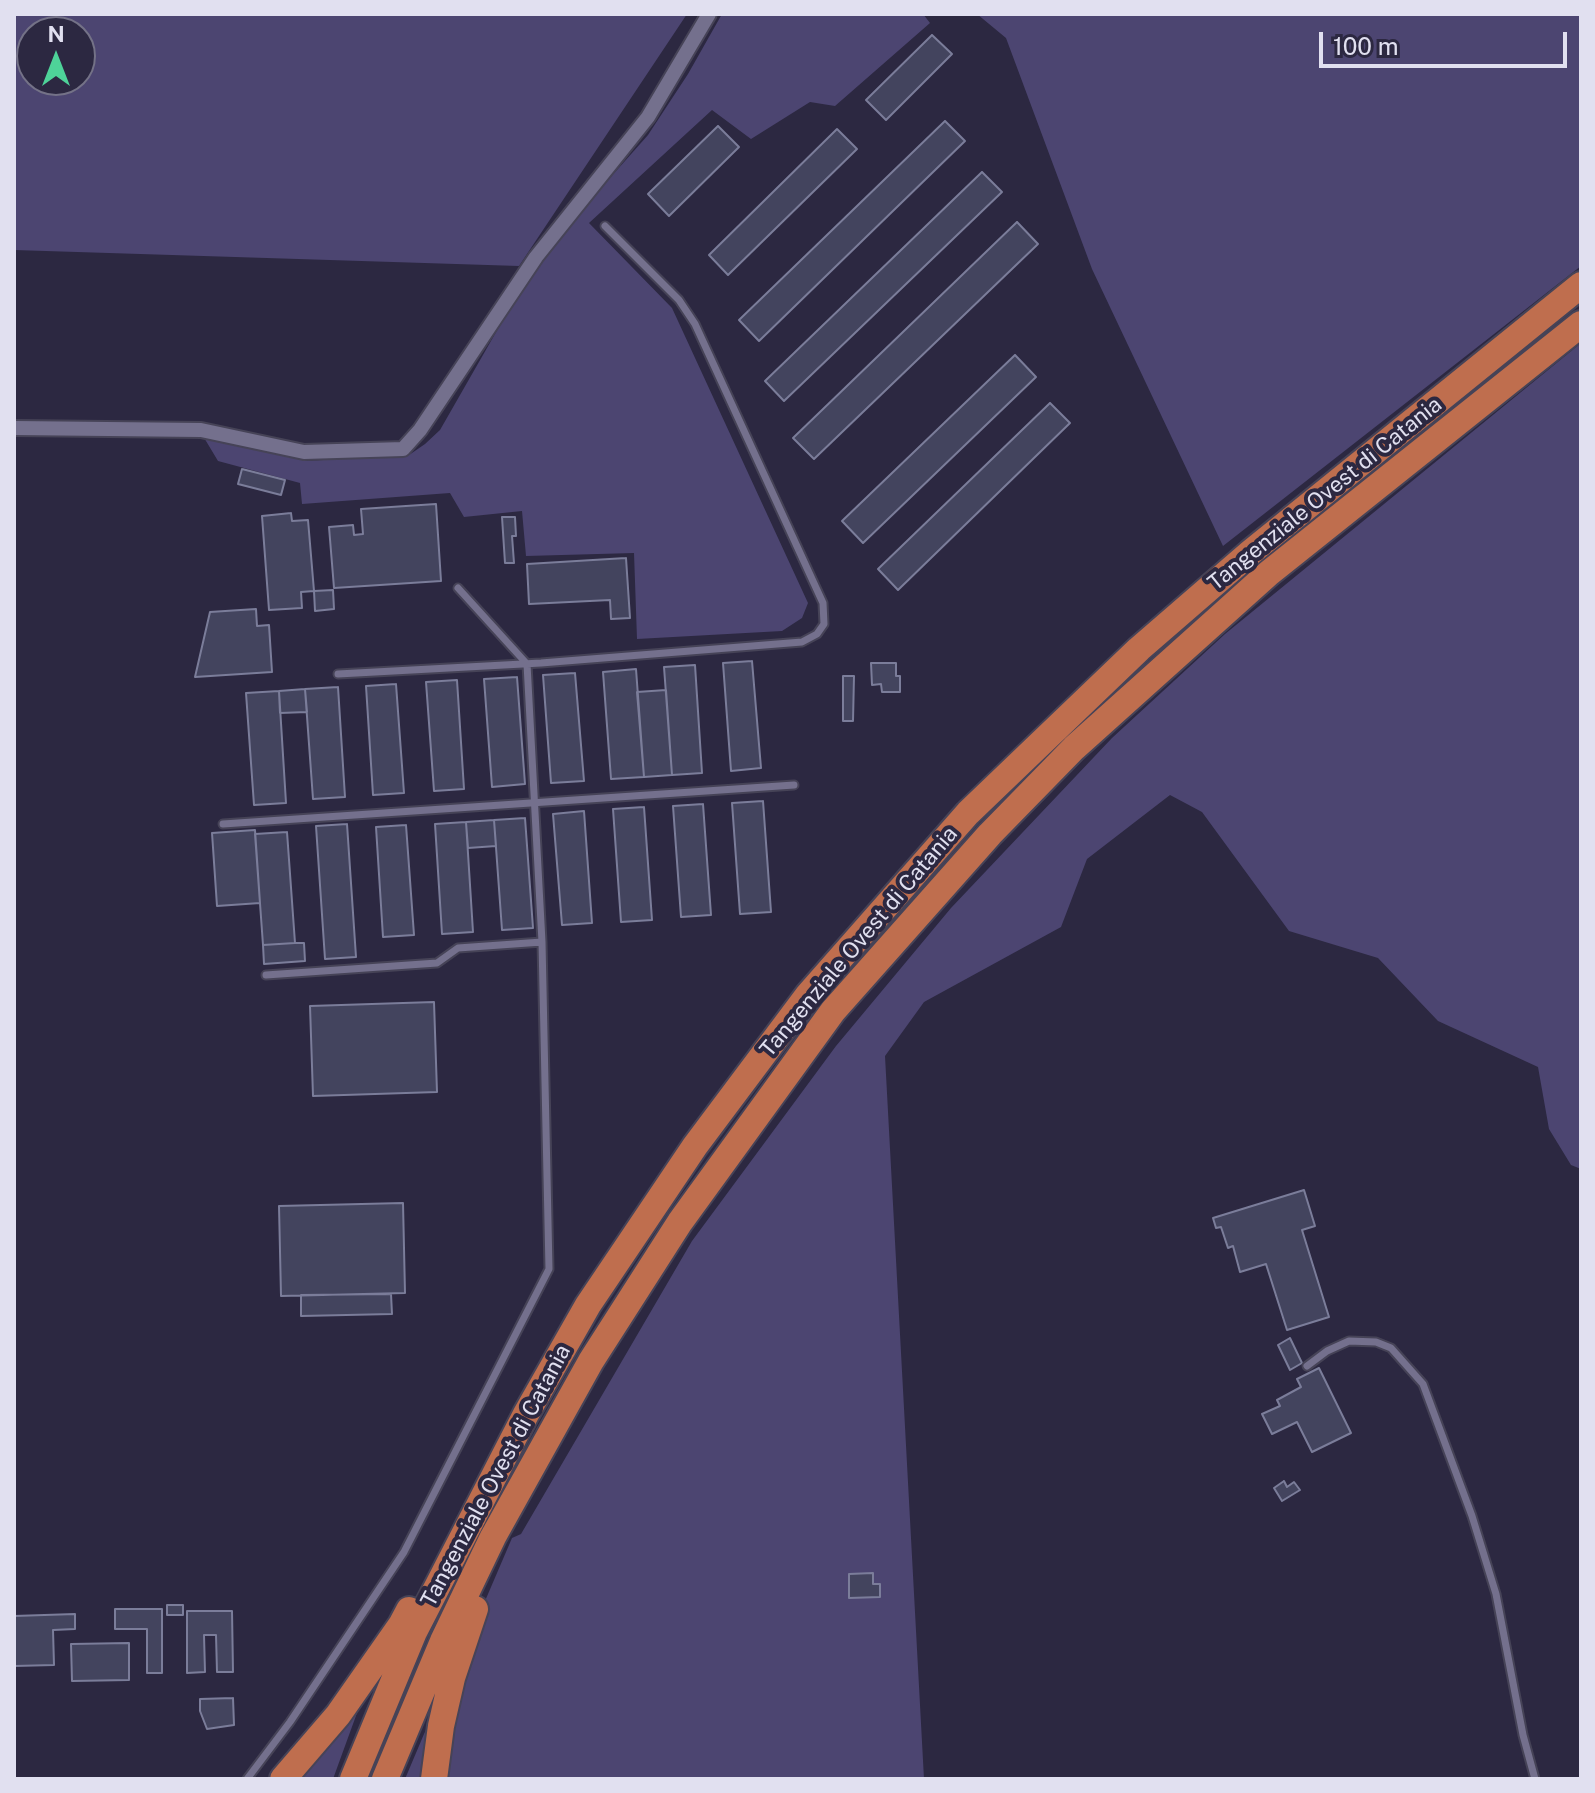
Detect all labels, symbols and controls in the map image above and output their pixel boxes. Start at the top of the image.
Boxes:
north arrow [16,16,96,96]
scale bar [1323,16,1571,66]
text: N [47,21,65,47]
text: 100 m [1333,32,1399,60]
street label: Tangenziale Ovest di Catania [1203,392,1447,596]
street label: Tangenziale Ovest di Catania [755,821,963,1063]
street label: Tangenziale Ovest di Catania [416,1340,576,1612]

